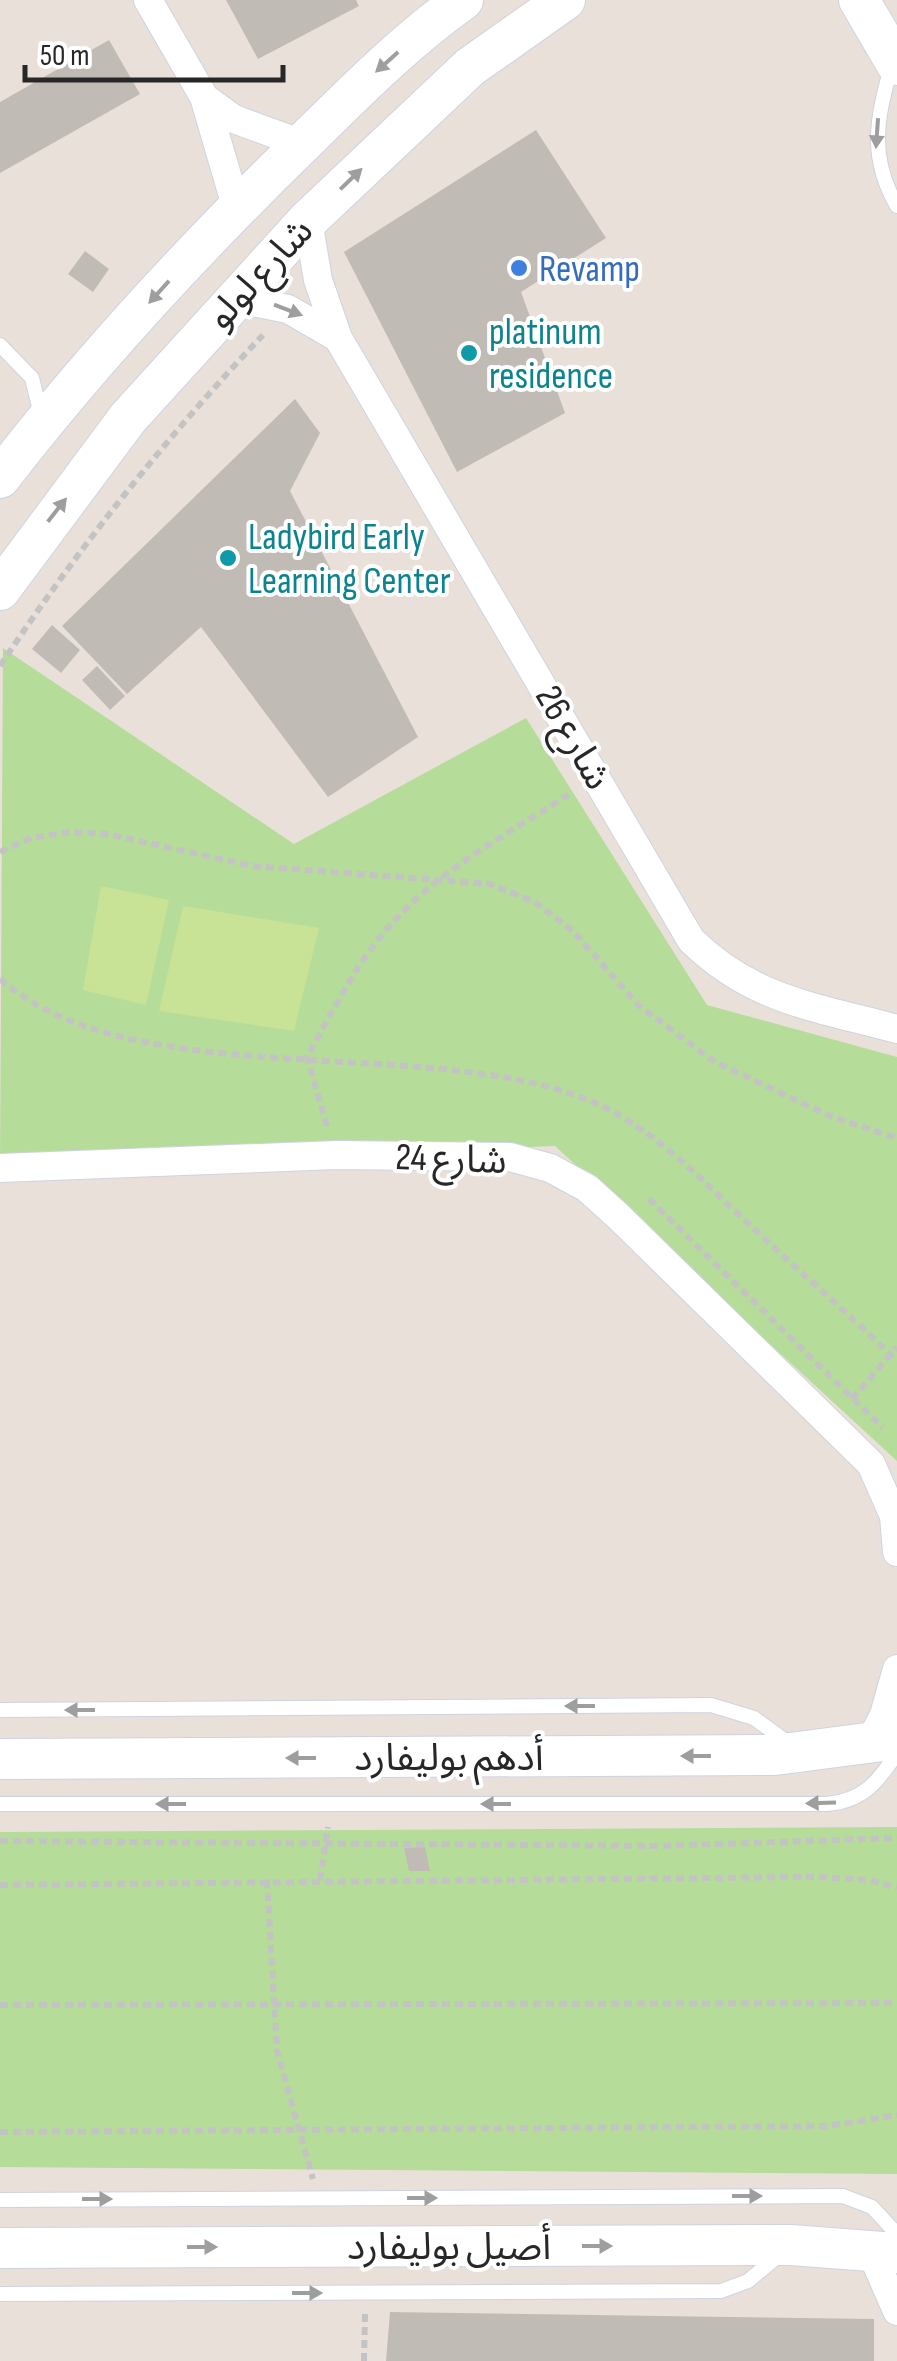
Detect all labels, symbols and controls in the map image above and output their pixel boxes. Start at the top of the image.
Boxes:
scale bar [25,20,282,82]
text: 50 m [40,38,89,74]
one-way arrow [375,50,400,72]
one-way arrow [869,118,885,150]
one-way arrow [338,168,362,191]
street label: شارع لولو [197,209,326,342]
place label: Revamp [539,247,640,292]
marker: Revamp [508,257,530,279]
one-way arrow [148,280,171,304]
one-way arrow [273,303,303,318]
place label: platinum residence [489,310,613,399]
marker: platinum residence [458,342,480,364]
one-way arrow [46,498,67,523]
place label: Ladybird Early Learning Center [248,515,451,604]
marker: Ladybird Early Learning Center [217,547,239,569]
street label: شارع 26 [522,678,620,800]
street label: شارع 24 [394,1135,507,1188]
one-way arrow [564,1698,596,1714]
one-way arrow [64,1702,96,1718]
street label: أدهم بوليفارد [354,1734,544,1786]
one-way arrow [679,1748,711,1764]
one-way arrow [284,1750,316,1766]
one-way arrow [155,1796,187,1812]
one-way arrow [480,1796,512,1812]
one-way arrow [805,1796,837,1812]
one-way arrow [732,2188,764,2204]
one-way arrow [407,2190,439,2206]
one-way arrow [82,2191,114,2207]
street label: أصيل بوليفارد [347,2223,551,2270]
one-way arrow [582,2238,614,2254]
one-way arrow [187,2239,219,2255]
one-way arrow [292,2285,324,2301]

